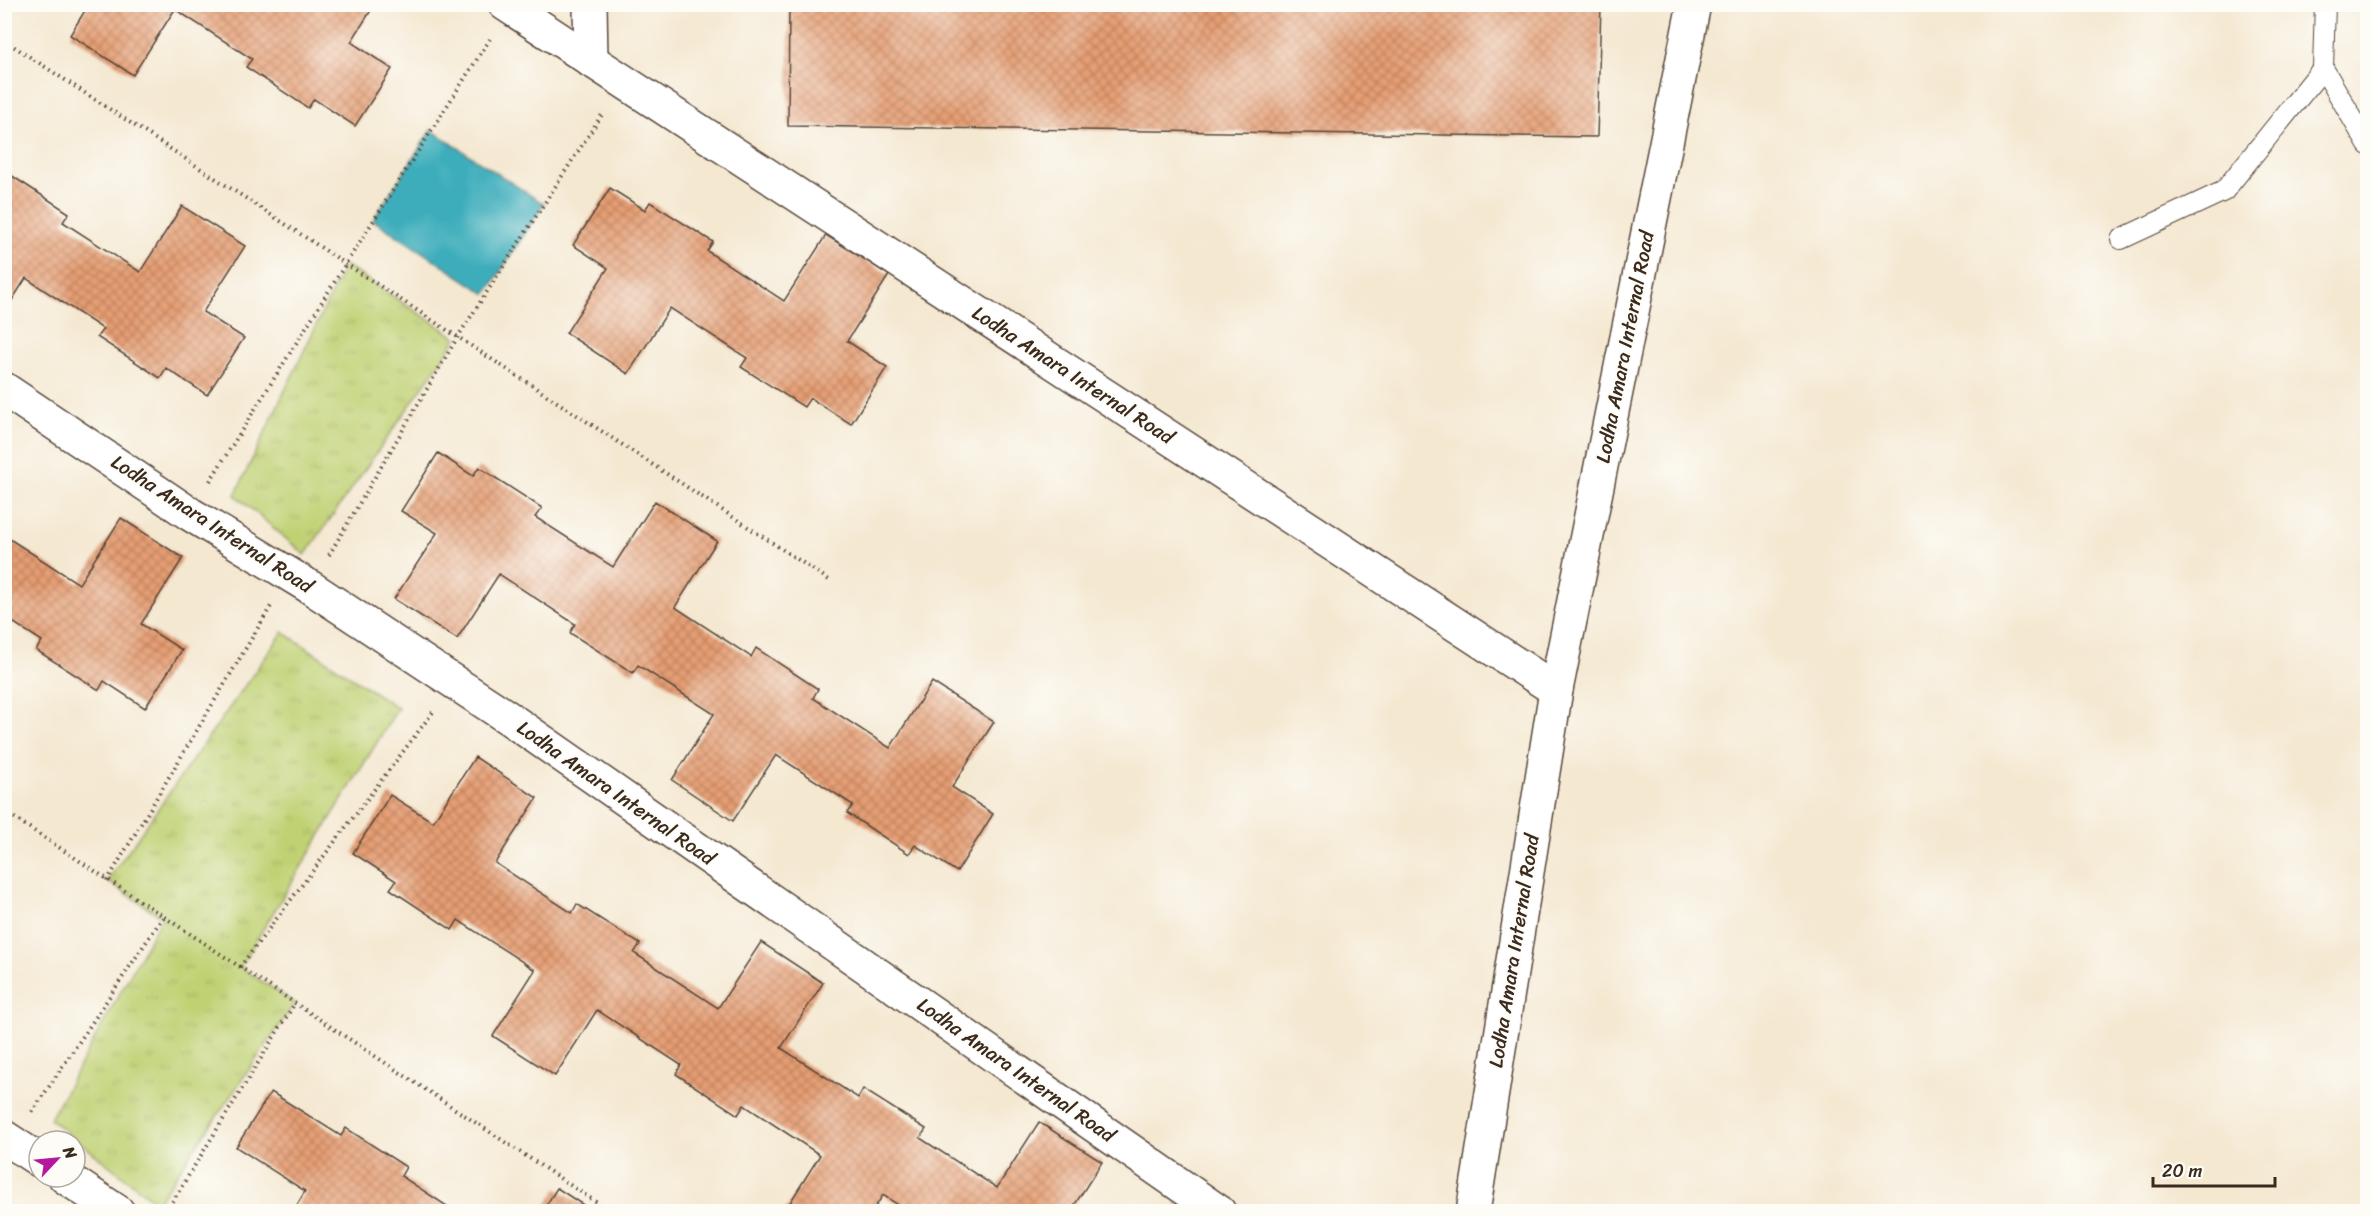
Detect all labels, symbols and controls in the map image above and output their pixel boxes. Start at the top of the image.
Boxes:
street label: Lodha Amara Internal Road [1585,227,1665,466]
street label: Lodha Amara Internal Road [965,296,1183,455]
street label: Lodha Amara Internal Road [104,445,322,604]
street label: Lodha Amara Internal Road [509,711,724,876]
street label: Lodha Amara Internal Road [1478,830,1550,1070]
street label: Lodha Amara Internal Road [909,988,1124,1153]
north arrow [27,1129,87,1189]
text: N [54,1140,86,1165]
scale bar [2153,1150,2274,1188]
text: 20 m [2162,1155,2202,1187]

